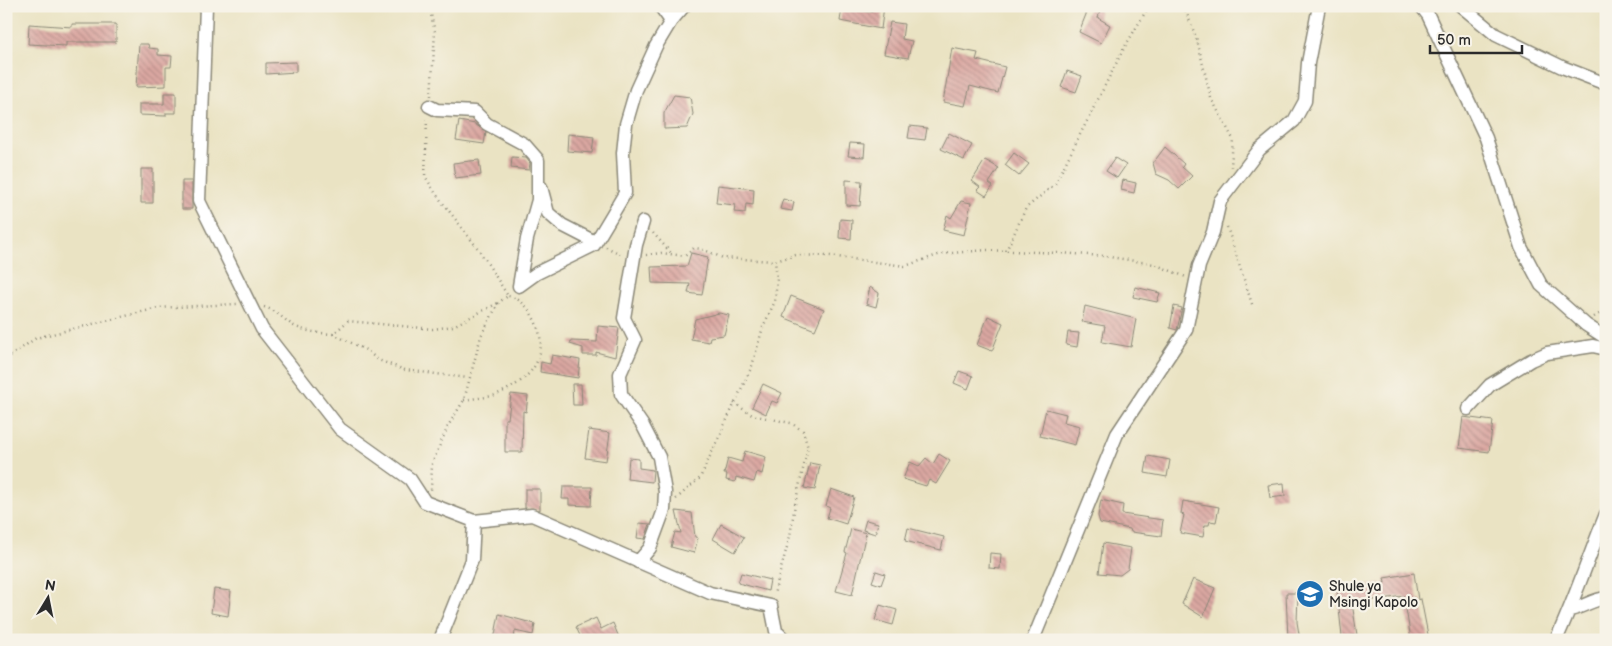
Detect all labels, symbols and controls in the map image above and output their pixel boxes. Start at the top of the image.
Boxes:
scale bar [1430,22,1522,54]
text: 50 m [1437,31,1471,50]
north arrow [22,574,72,624]
text: N [44,576,57,595]
place label: Shule ya Msingi Kapolo [1329,578,1418,611]
school or university icon: Shule ya Msingi Kapolo [1295,579,1325,609]

